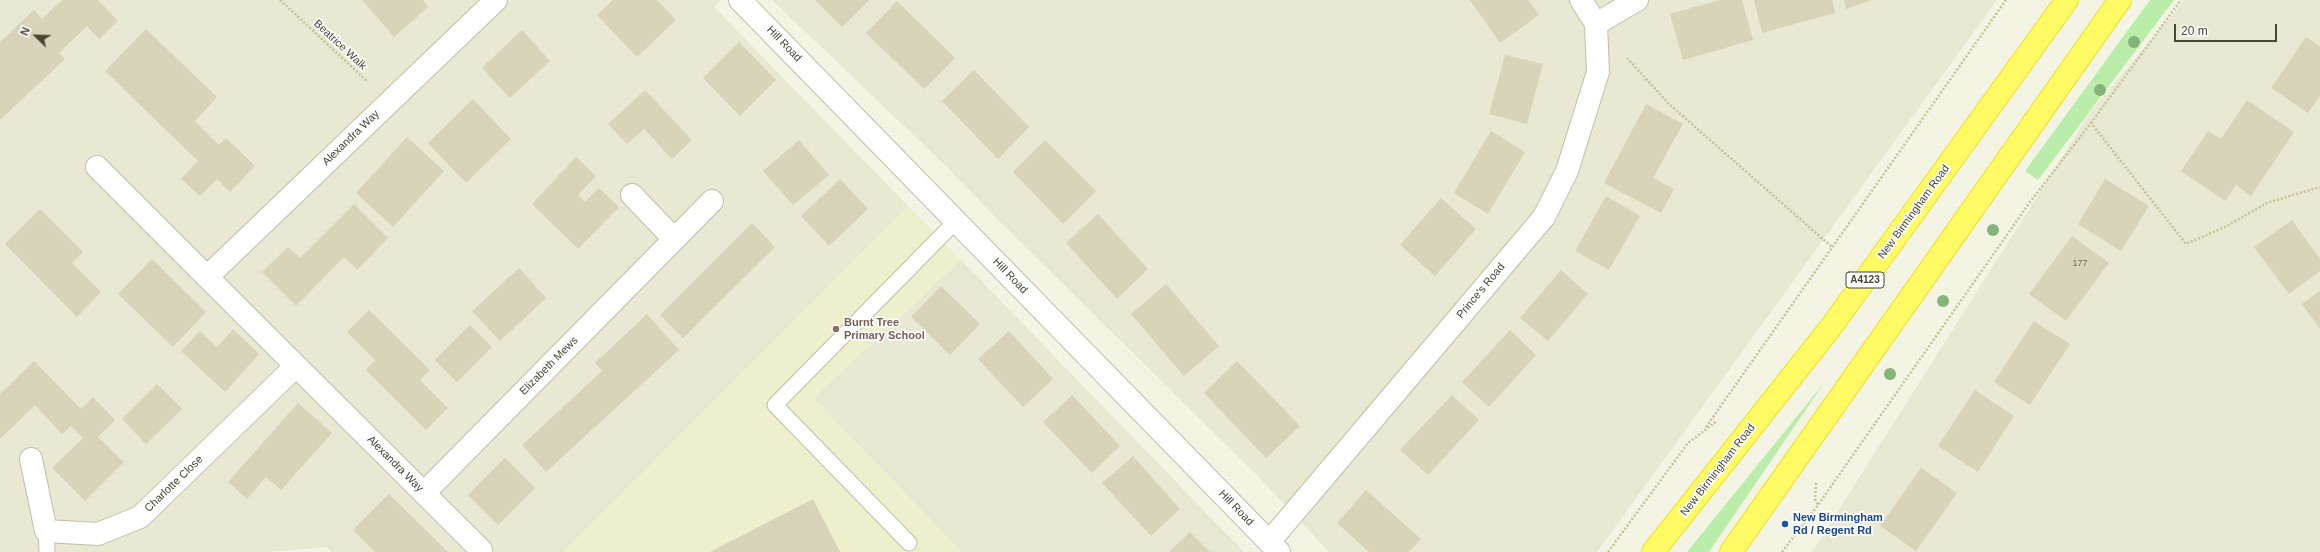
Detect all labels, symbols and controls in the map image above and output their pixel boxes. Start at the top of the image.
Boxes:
north arrow [16,16,56,56]
scale bar [2176,16,2279,42]
street label: Beatrice Walk [311,17,369,73]
street label: Hill Road [764,23,804,65]
text: 20 m [2181,24,2208,38]
text: N [18,25,32,37]
street label: Alexandra Way [320,107,382,169]
street label: New Birmingham Road [1875,162,1953,262]
street label: Hill Road [990,255,1030,297]
house number: 177 [2072,259,2088,269]
street label: Prince's Road [1454,261,1508,321]
road number: A4123 [1846,272,1884,288]
place label: Burnt Tree Primary School [844,316,925,342]
marker: Burnt Tree Primary School [831,324,841,334]
street label: Elizabeth Mews [517,334,581,398]
street label: New Birmingham Road [1678,421,1758,519]
street label: Alexandra Way [364,433,426,495]
street label: Charlotte Close [142,453,206,515]
street label: Hill Road [1216,487,1256,529]
place label: New Birmingham Rd / Regent Rd [1793,511,1883,537]
marker: New Birmingham Rd / Regent Rd [1780,519,1790,529]

